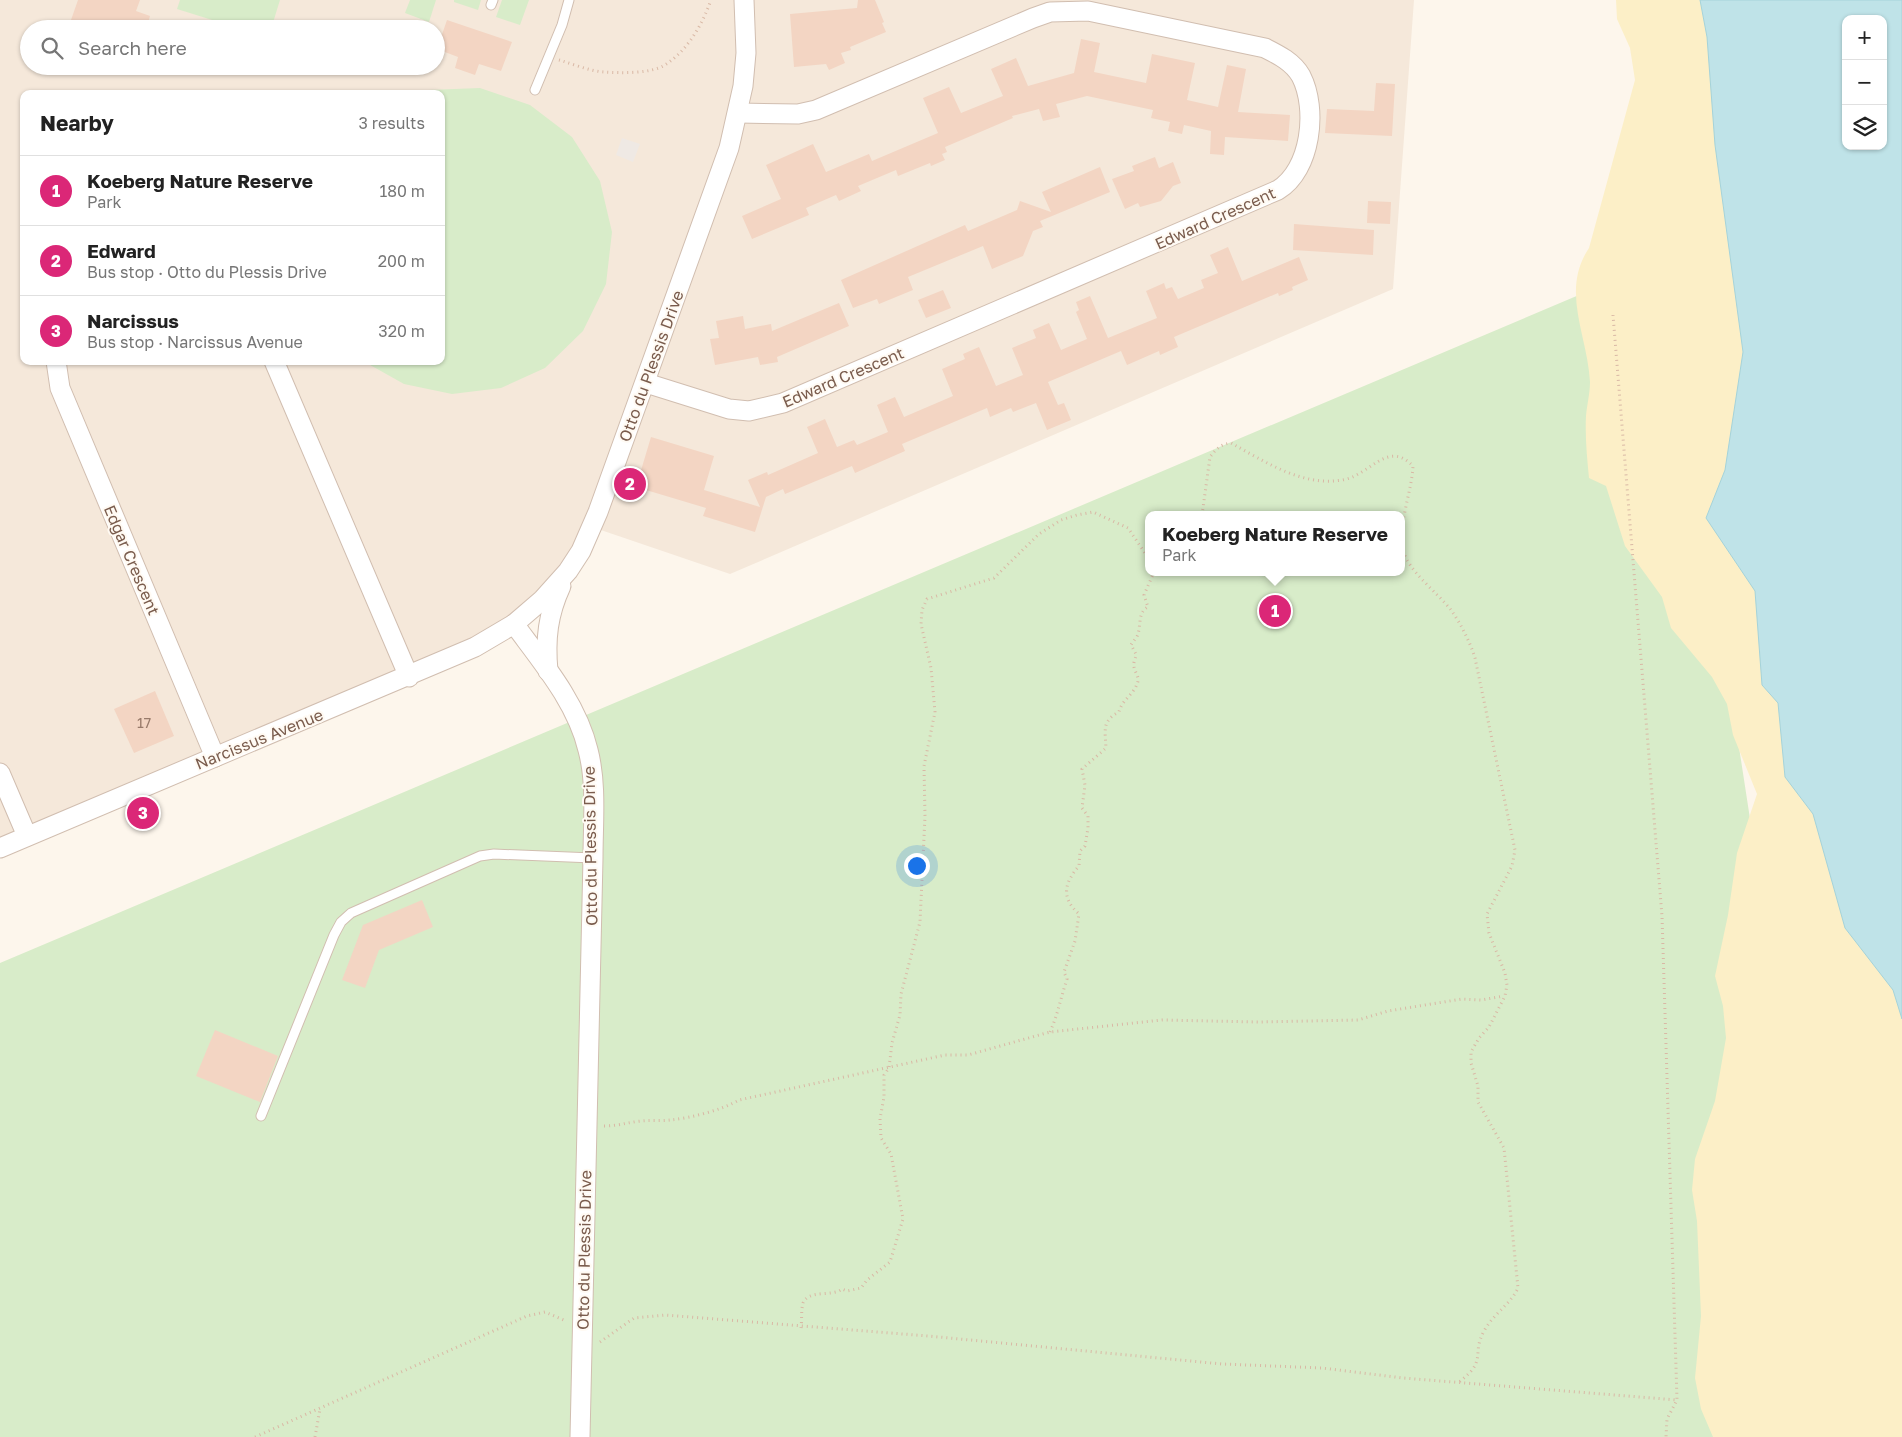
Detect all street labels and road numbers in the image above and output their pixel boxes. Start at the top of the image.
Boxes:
street label: Edward Crescent [1152,182,1278,254]
street label: Otto du Plessis Drive [614,288,688,444]
street label: Edward Crescent [779,342,907,412]
street label: Edgar Crescent [100,502,164,618]
street label: Narcissus Avenue [192,704,326,774]
street label: Otto du Plessis Drive [579,766,601,926]
street label: Otto du Plessis Drive [573,1170,595,1330]

